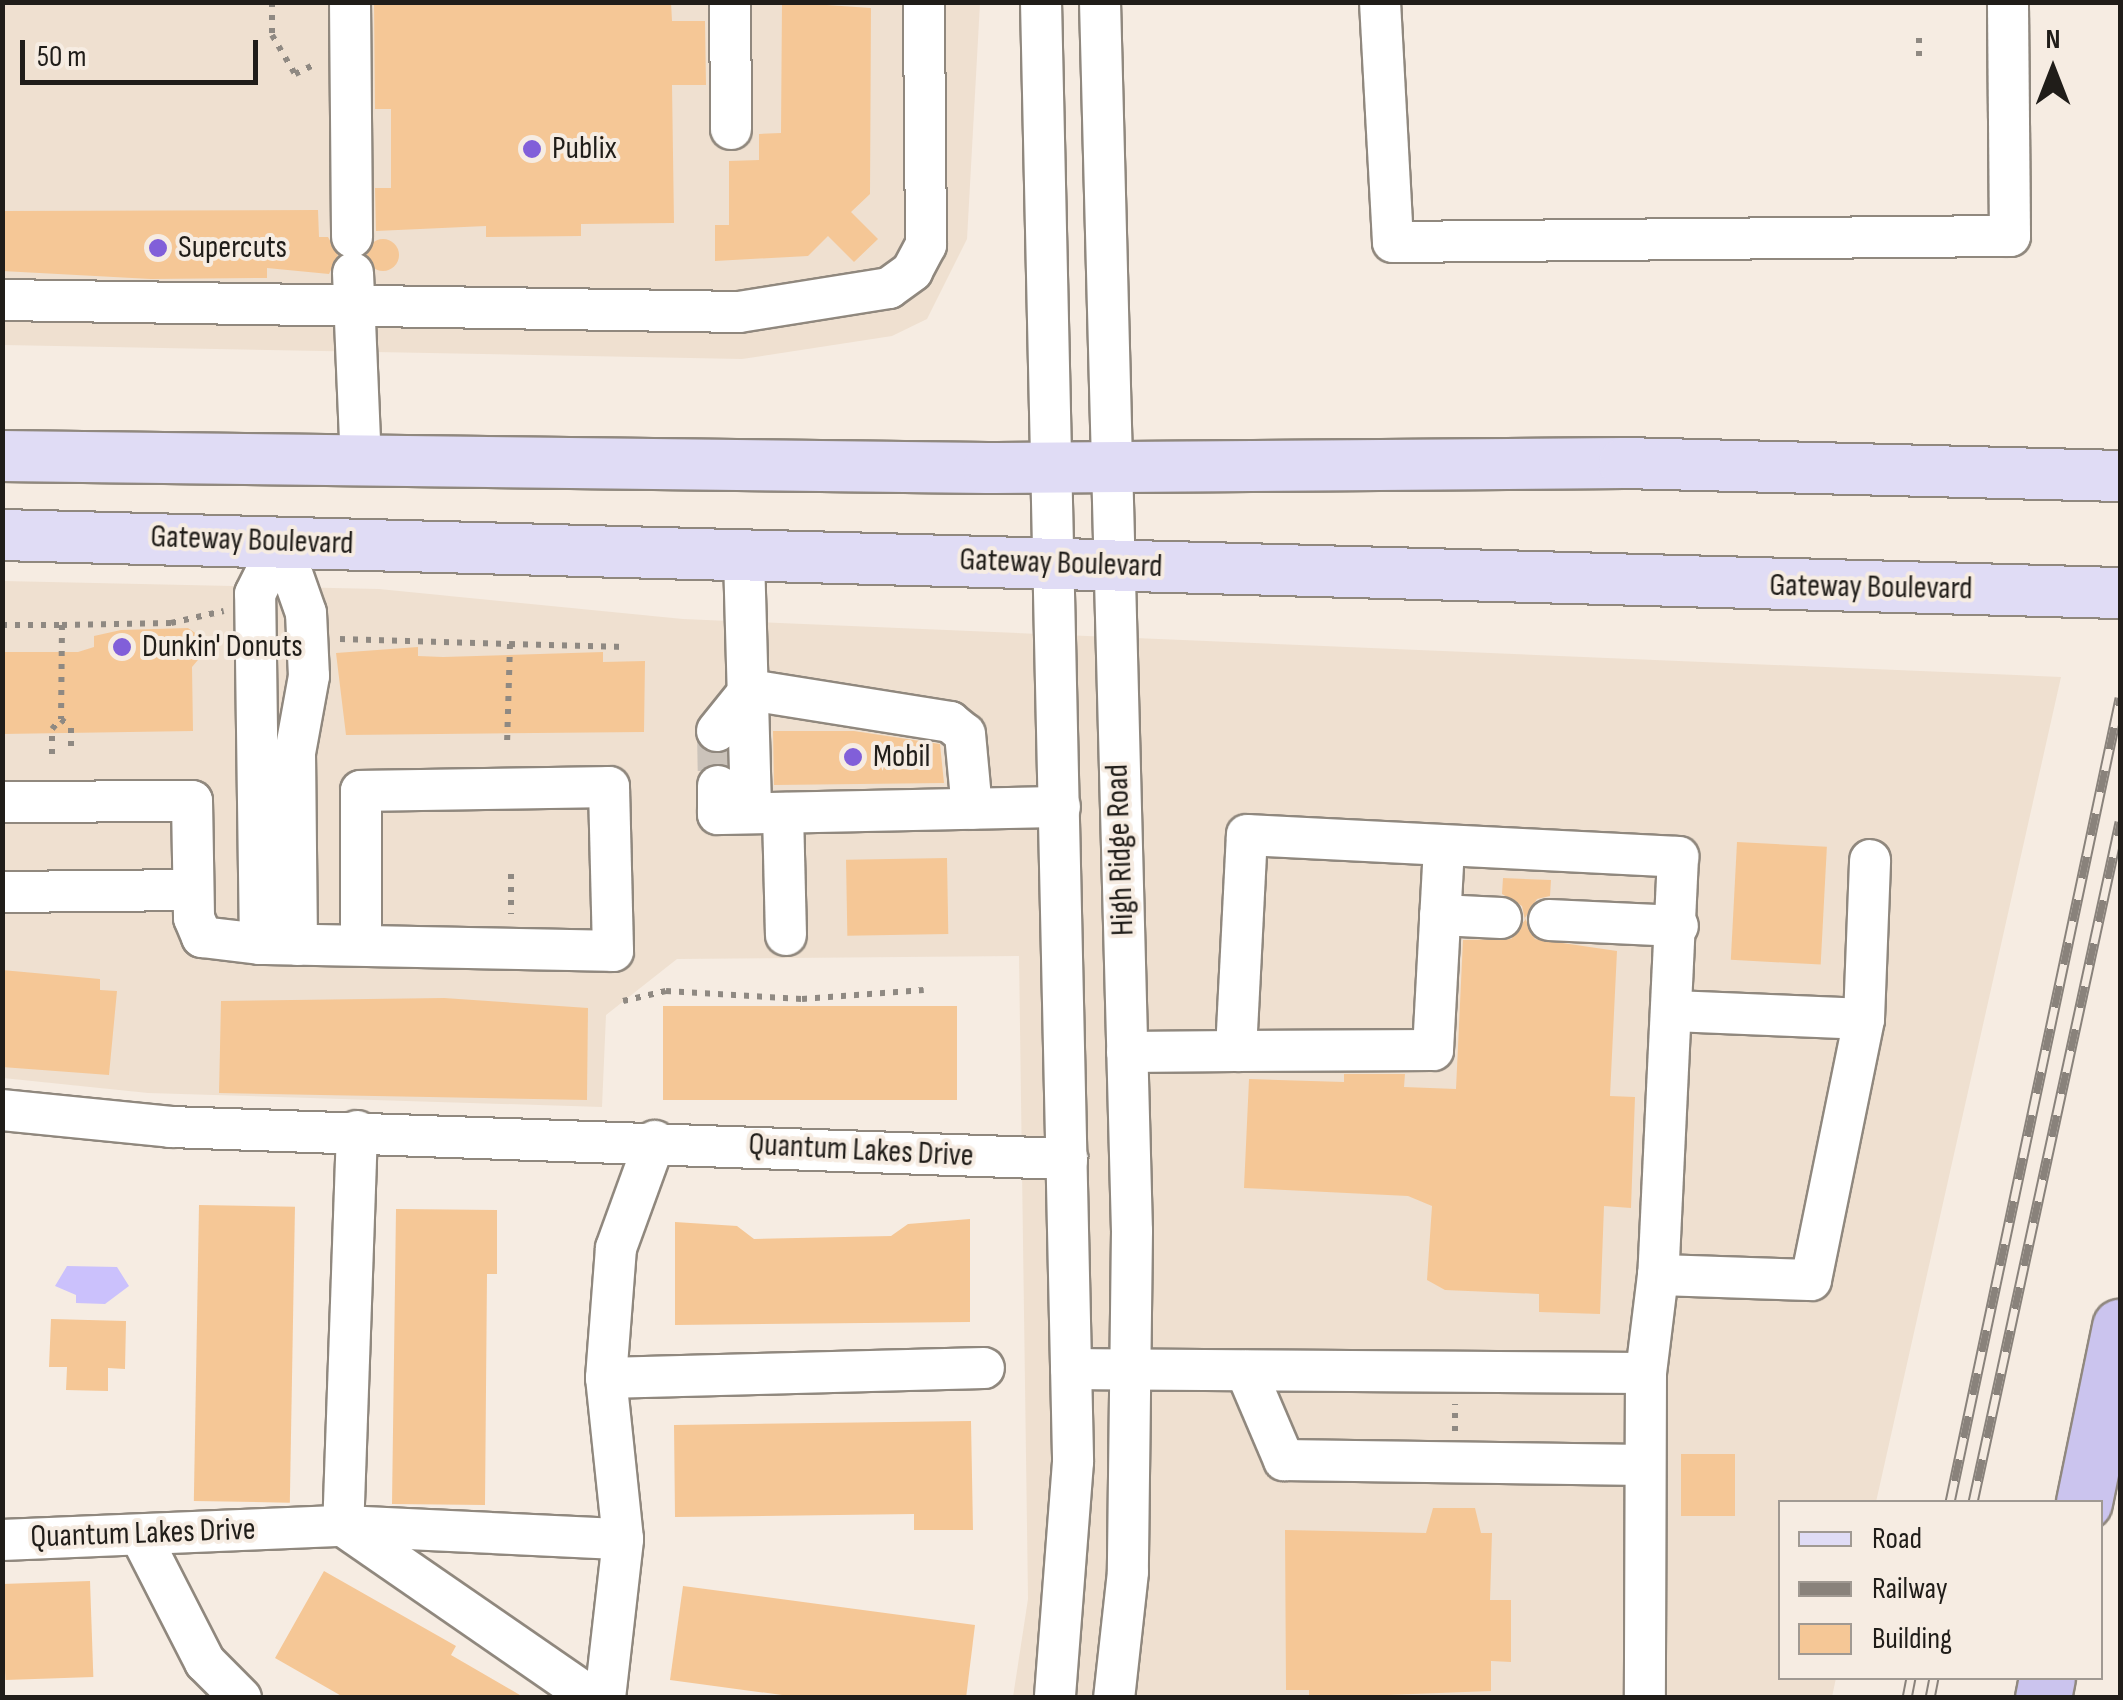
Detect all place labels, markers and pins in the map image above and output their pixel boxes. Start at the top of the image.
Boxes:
place label: Publix [552,130,617,168]
marker: Publix [521,138,543,160]
place label: Supercuts [178,229,287,267]
marker: Supercuts [147,237,169,259]
place label: Dunkin' Donuts [142,628,303,666]
marker: Dunkin' Donuts [111,636,133,658]
place label: Mobil [873,738,930,776]
marker: Mobil [842,746,864,768]

